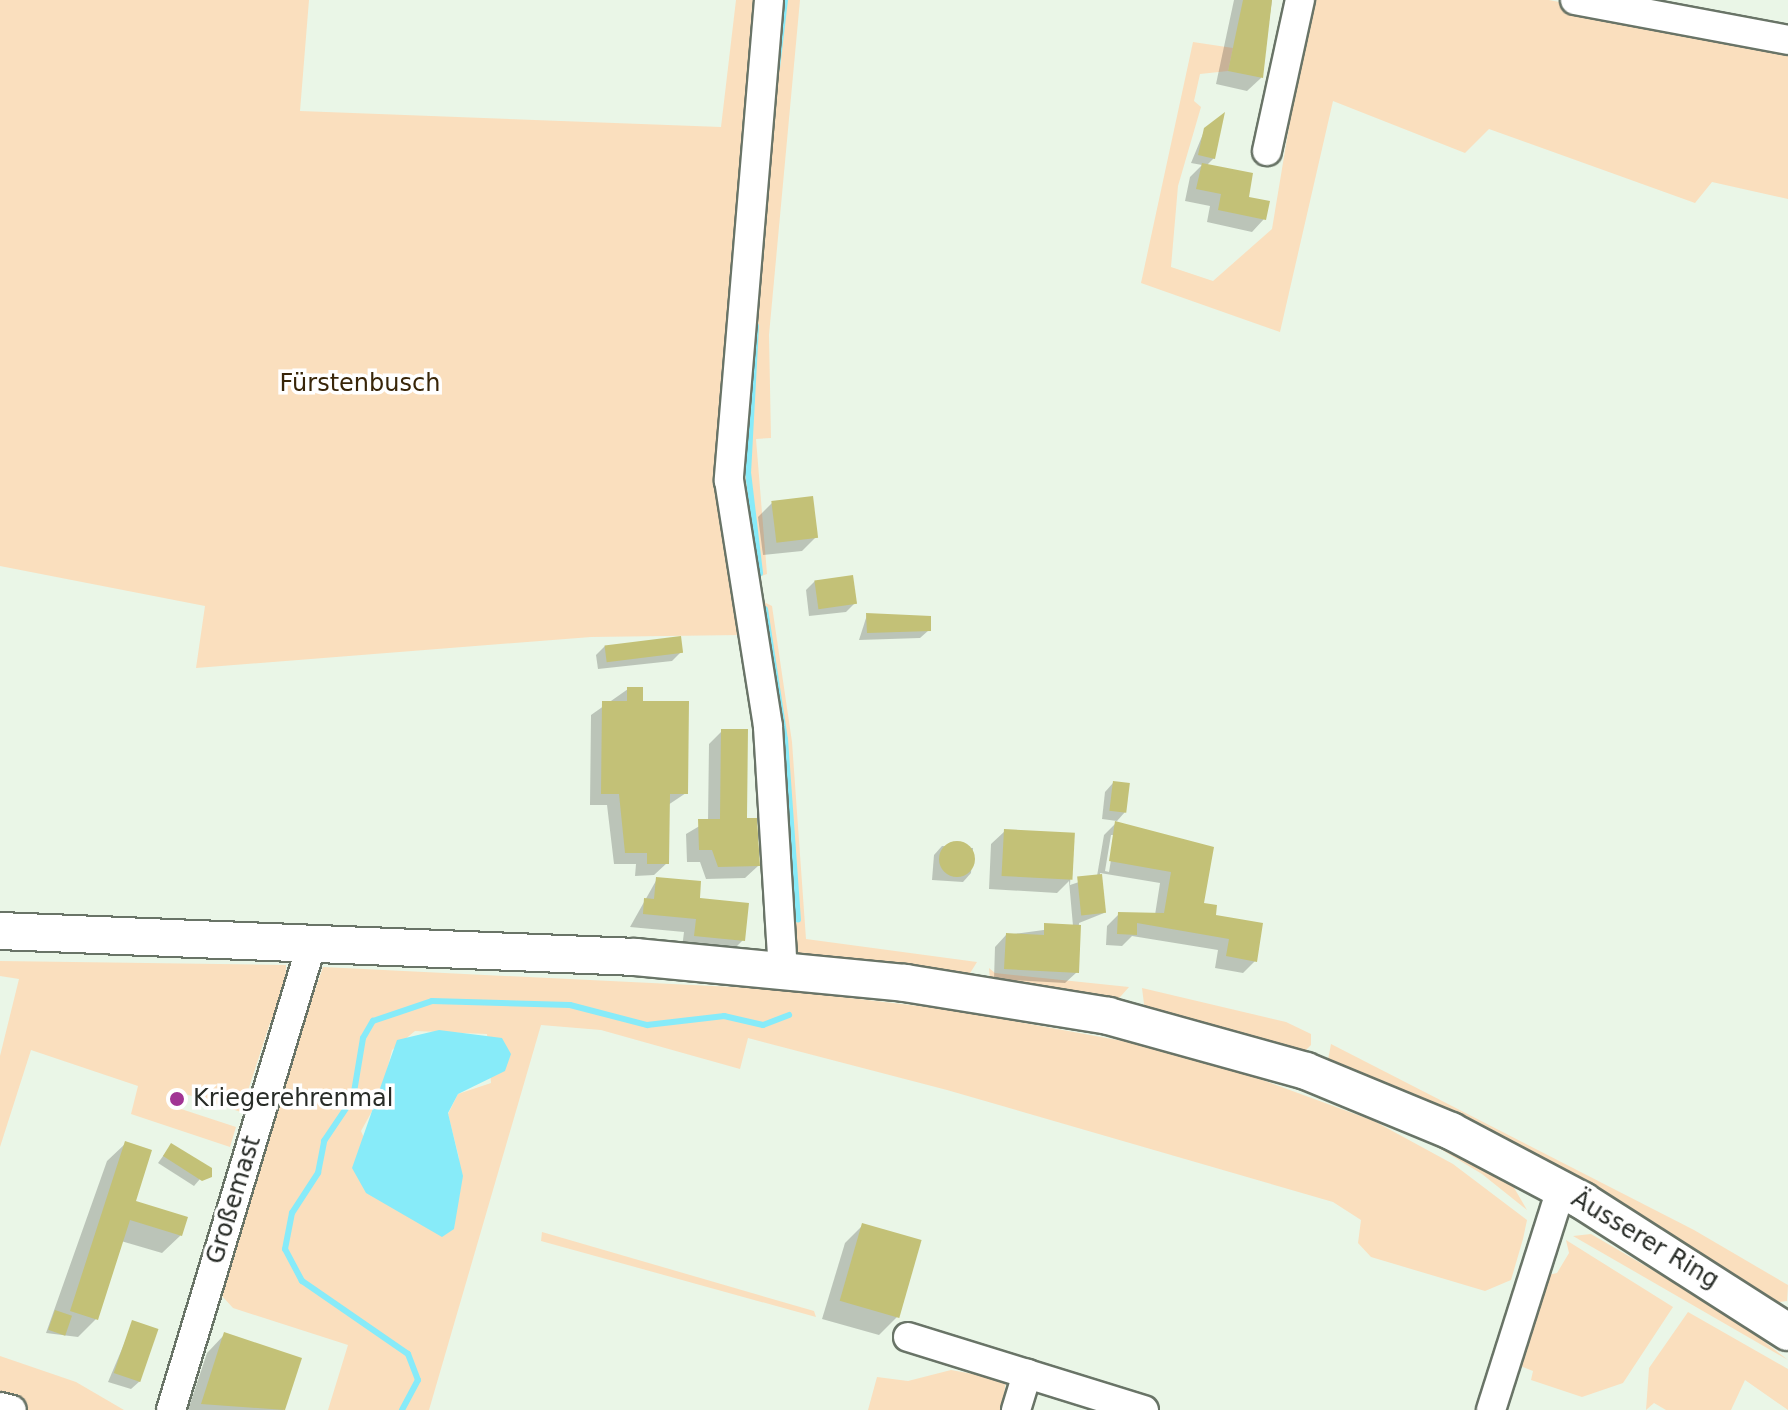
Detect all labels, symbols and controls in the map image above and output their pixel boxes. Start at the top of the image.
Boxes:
park label: Fürstenbusch [280,370,440,398]
place label: Kriegerehrenmal [193,1085,393,1113]
marker: Kriegerehrenmal [168,1090,186,1108]
street label: Großemast [201,1132,267,1268]
street label: Äusserer Ring [1566,1185,1724,1295]

